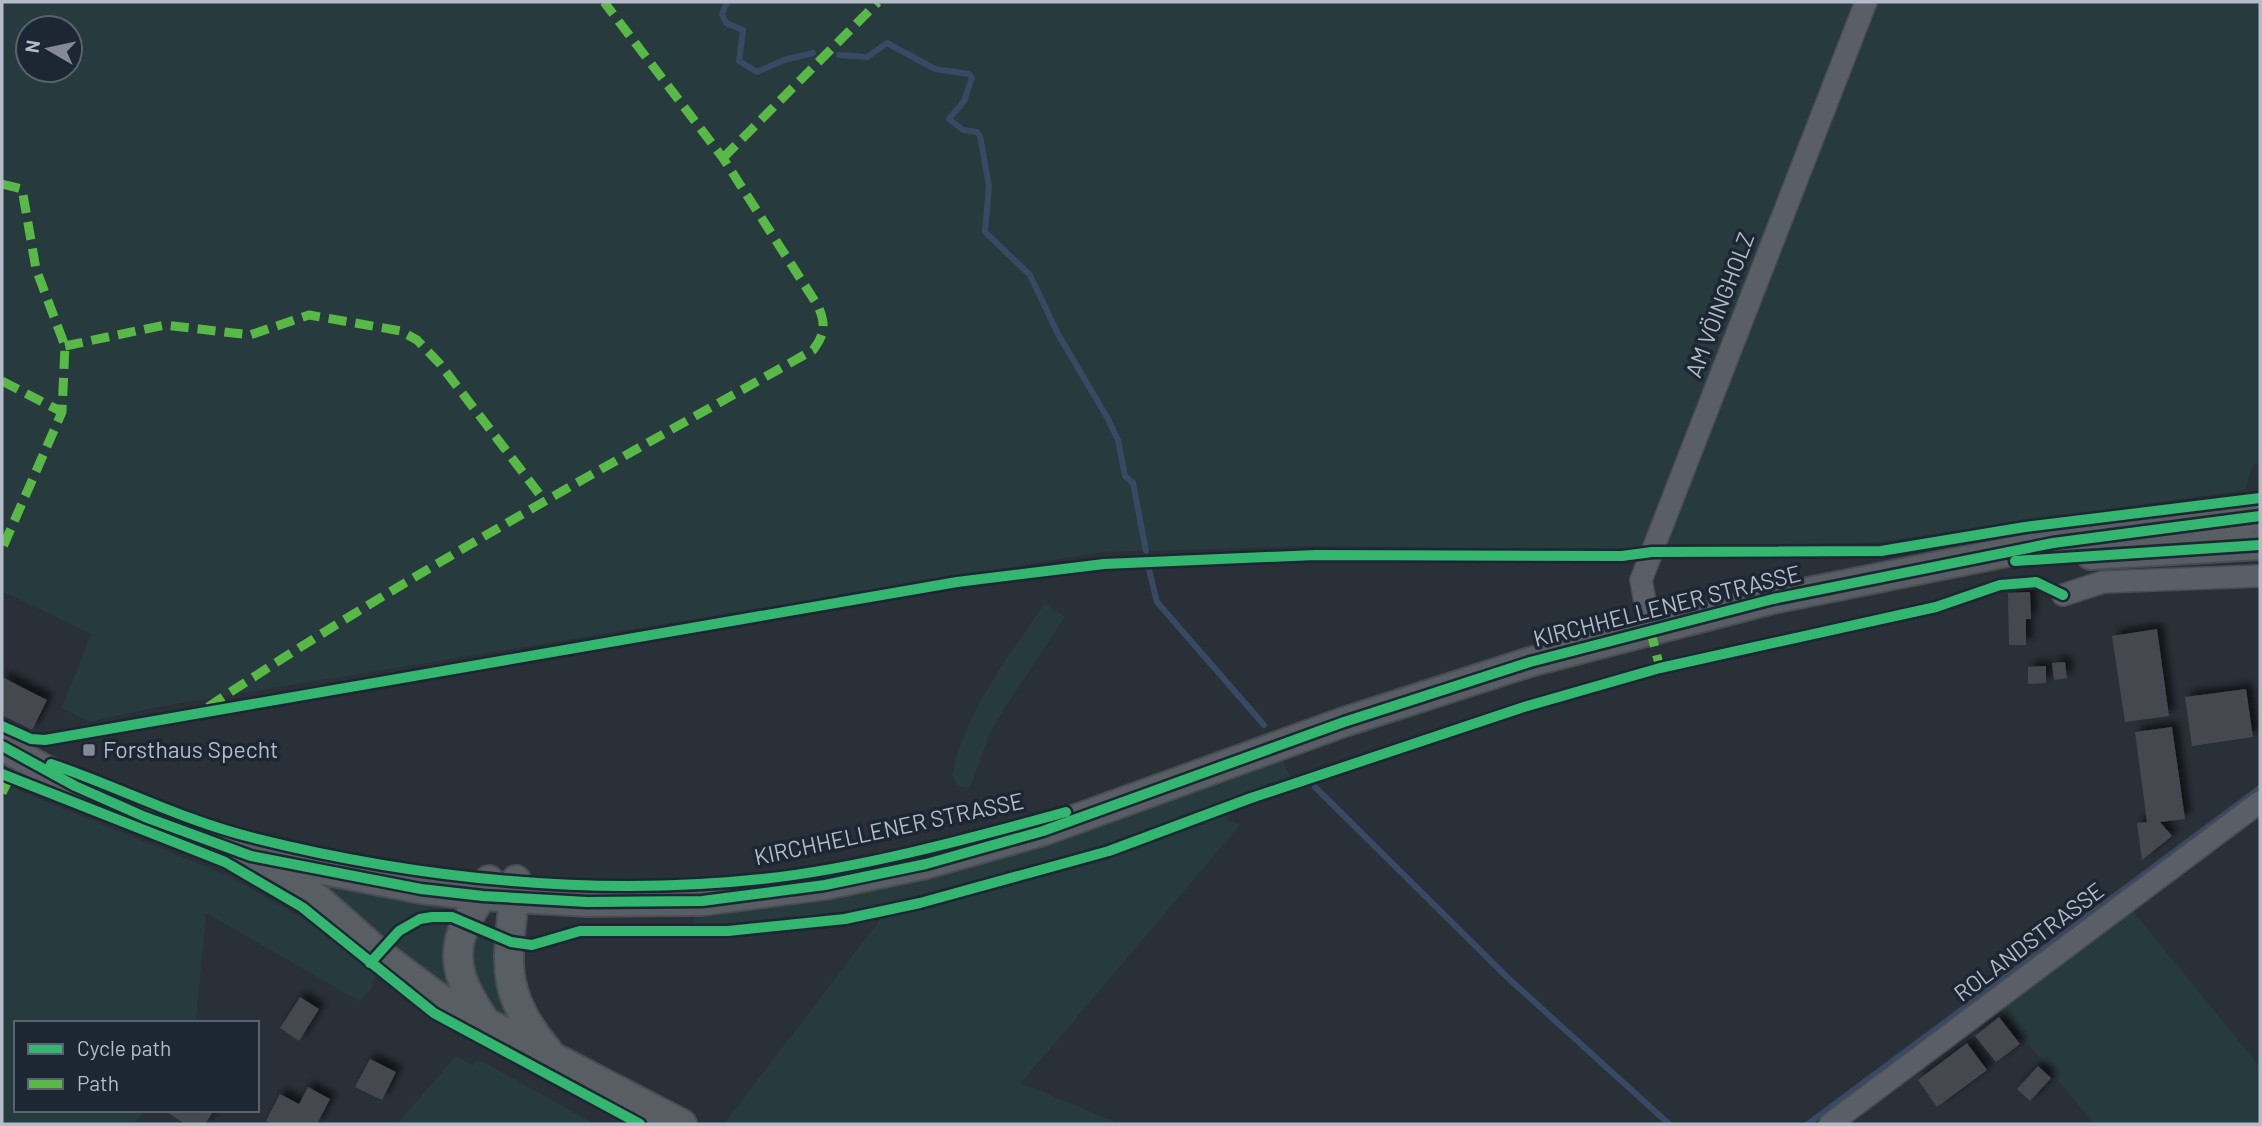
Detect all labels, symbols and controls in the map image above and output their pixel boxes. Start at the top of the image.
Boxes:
north arrow [14,14,84,84]
text: N [19,38,44,54]
street label: AM VÖINGHOLZ [1679,228,1760,381]
street label: KIRCHHELLENER STRASSE [1530,558,1803,652]
place label: Forsthaus Specht [103,735,279,763]
marker: Forsthaus Specht [81,742,97,758]
street label: KIRCHHELLENER STRASSE [751,786,1026,870]
street label: ROLANDSTRASSE [1948,876,2109,1007]
legend [14,1021,259,1112]
text: Cycle path [77,1035,171,1060]
text: Path [77,1070,119,1095]

